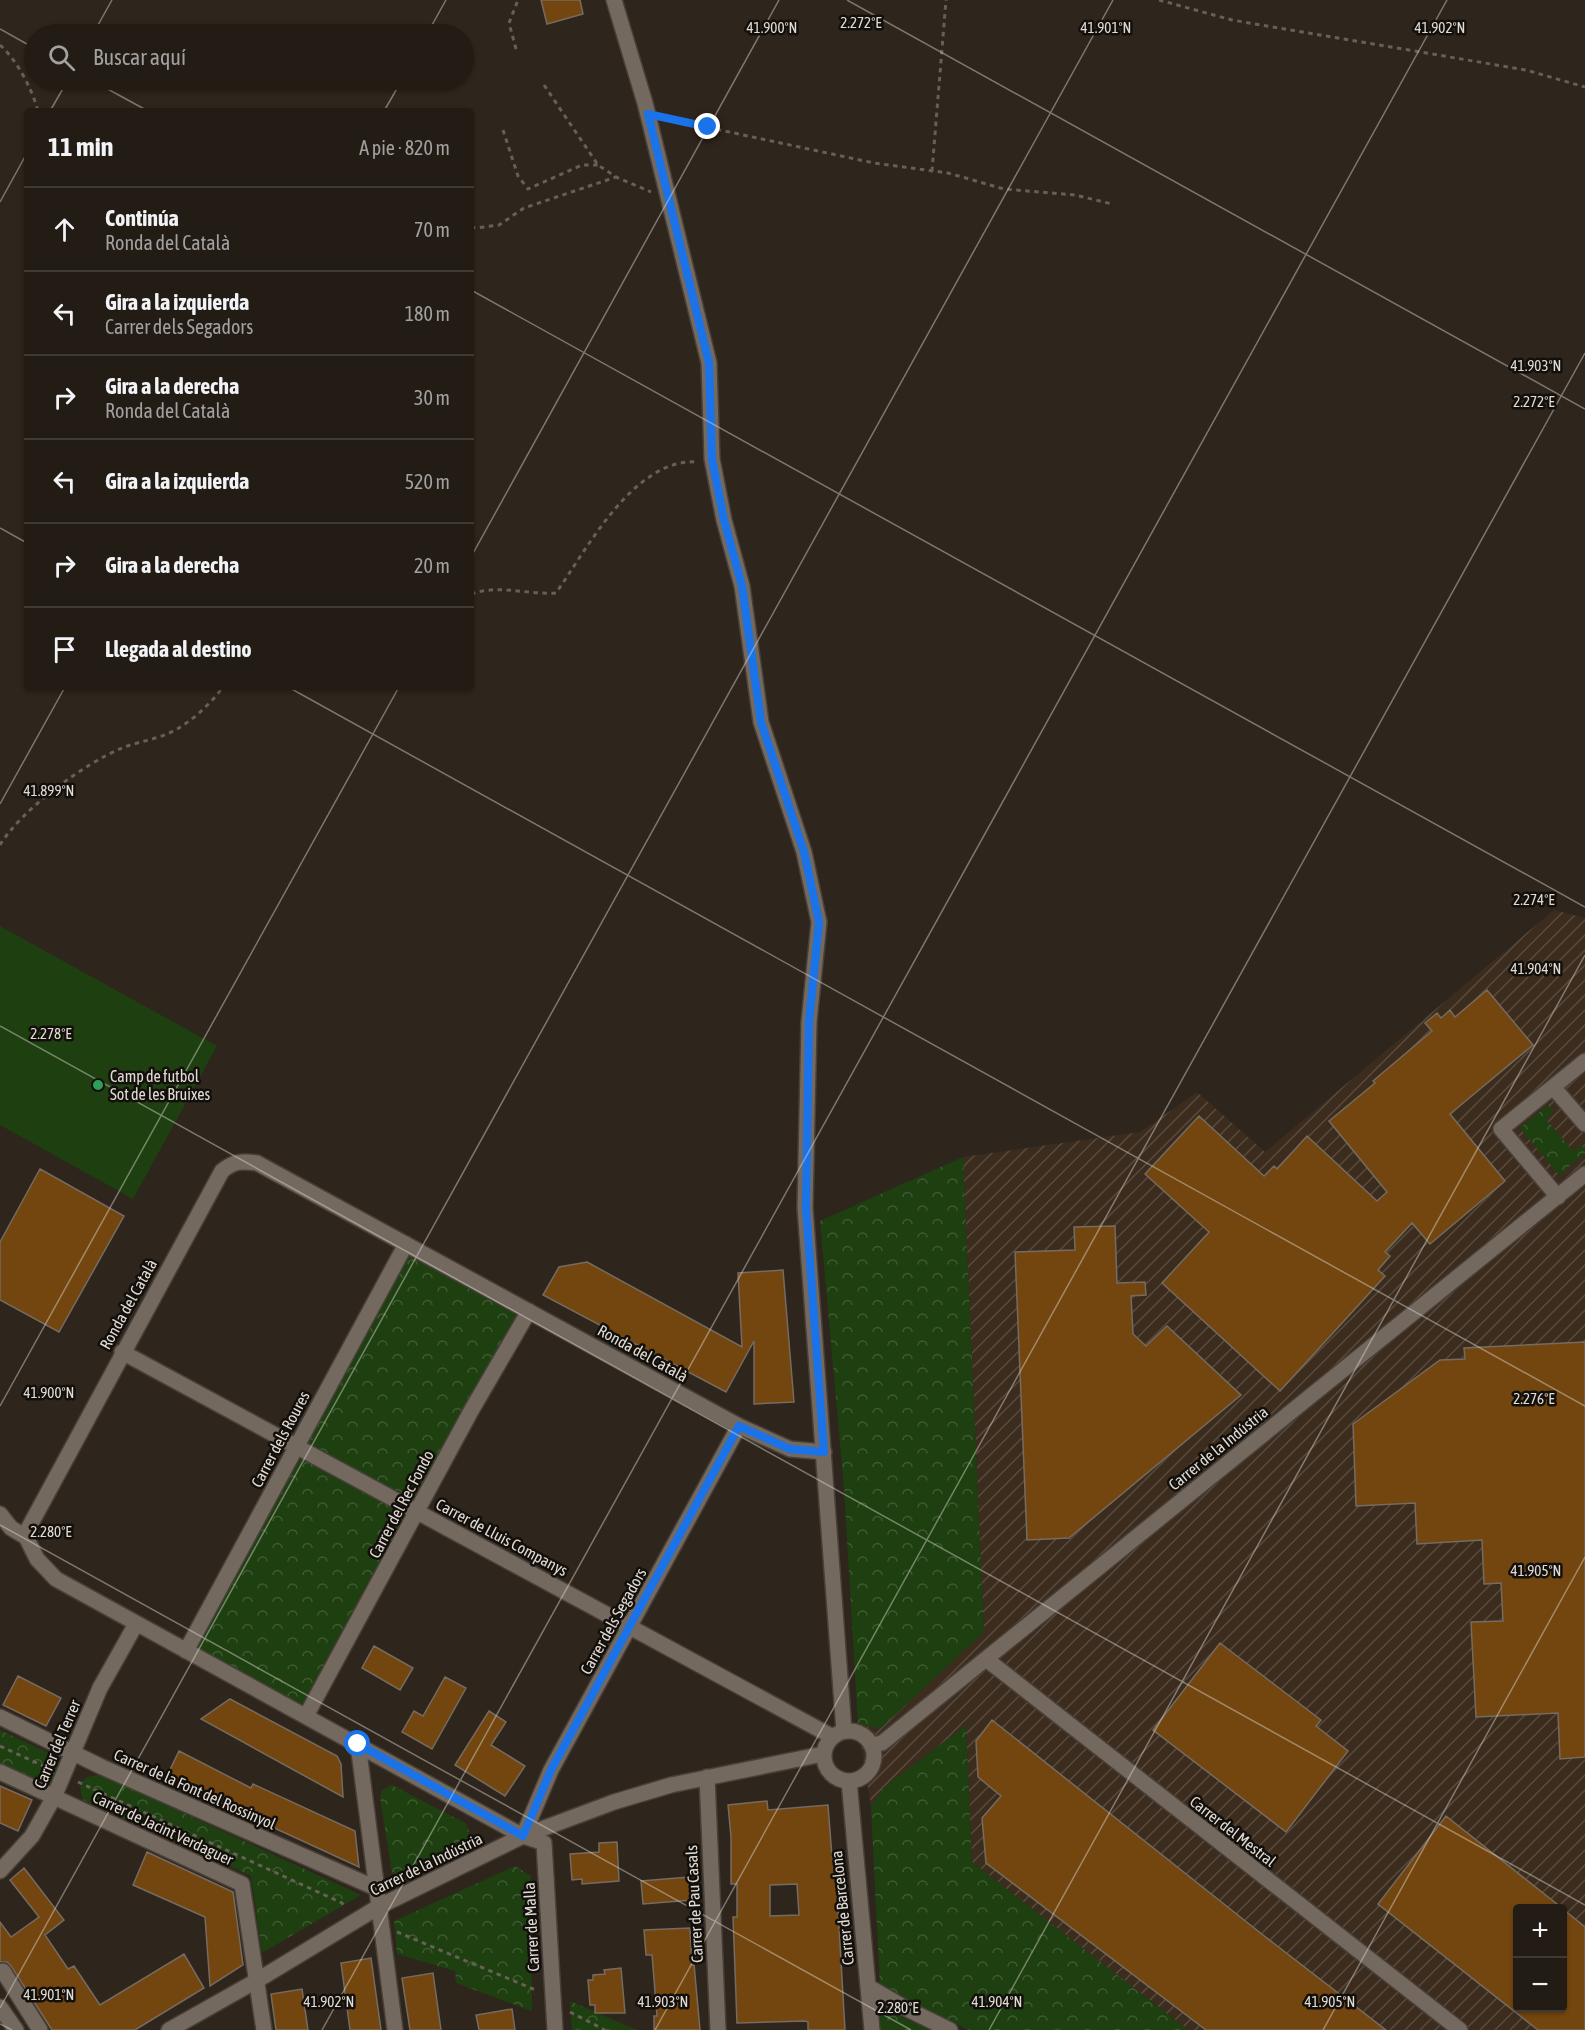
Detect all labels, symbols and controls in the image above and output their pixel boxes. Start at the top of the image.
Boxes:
text: 2.272°E [840,14,882,31]
text: 41.900°N [747,19,797,36]
text: 41.901°N [1081,19,1131,36]
text: 41.902°N [1415,19,1465,36]
search box [24,24,474,90]
icon: search [45,41,78,74]
text: Buscar aquí [93,44,186,70]
route end [694,113,720,139]
text: 11 min [48,132,113,162]
text: A pie · 820 m [359,136,450,159]
text: Continúa [105,205,179,231]
icon: ahead [48,213,81,246]
text: 70 m [414,218,450,241]
text: Ronda del Català [105,231,230,254]
text: Gira a la izquierda [105,289,249,315]
icon: left [48,297,81,330]
text: 180 m [405,302,450,325]
text: Carrer dels Segadors [105,315,253,338]
text: 41.903°N [1511,357,1561,374]
text: Gira a la derecha [105,373,239,399]
icon: right [48,381,81,414]
text: 30 m [414,386,450,409]
text: 2.272°E [1513,393,1555,410]
text: Ronda del Català [105,399,230,422]
icon: left [48,465,81,498]
text: Gira a la izquierda [105,468,249,494]
text: 520 m [405,470,450,493]
icon: right [48,549,81,582]
text: Gira a la derecha [105,552,239,578]
text: 20 m [414,554,450,577]
icon: arrive [48,633,81,666]
text: Llegada al destino [105,636,252,662]
text: 41.899°N [24,782,74,799]
text: 2.274°E [1513,891,1555,908]
text: 41.904°N [1511,960,1561,977]
text: 2.278°E [30,1025,72,1042]
place label: Camp de futbol Sot de les Bruixes [110,1067,211,1103]
marker: Camp de futbol Sot de les Bruixes [91,1078,105,1092]
street label: Ronda del Català [96,1256,160,1352]
street label: Ronda del Català [595,1321,691,1385]
text: 41.900°N [24,1384,74,1401]
street label: Carrer dels Roures [247,1388,313,1490]
text: 2.276°E [1513,1390,1555,1407]
street label: Carrer de la Indústria [1165,1402,1271,1494]
street label: Carrer del Rec Fondo [365,1447,437,1561]
street label: Carrer de Lluis Companys [433,1495,571,1580]
text: 2.280°E [30,1523,72,1540]
text: 41.905°N [1511,1562,1561,1579]
street label: Carrer dels Segadors [576,1564,651,1678]
street label: Carrer del Terrer [30,1697,84,1791]
route start [344,1730,370,1756]
street label: Carrer de la Font del Rossinyol [111,1745,279,1834]
street label: Carrer de Jacint Verdaguer [89,1788,236,1870]
street label: Carrer del Mestral [1187,1792,1280,1871]
street label: Carrer de la Indústria [367,1829,485,1899]
street label: Carrer de Pau Casals [682,1844,706,1963]
street label: Carrer de Barcelona [827,1850,857,1966]
street label: Carrer de Malla [520,1882,542,1972]
map controls [1513,1904,1567,2012]
button: + [1513,1904,1567,1958]
button: − [1513,1958,1567,2012]
text: 41.901°N [24,1986,74,2003]
text: 41.902°N [304,1993,354,2010]
text: 41.903°N [638,1993,688,2010]
text: 41.904°N [972,1993,1022,2010]
text: 41.905°N [1305,1993,1355,2010]
text: 2.280°E [877,1999,919,2016]

